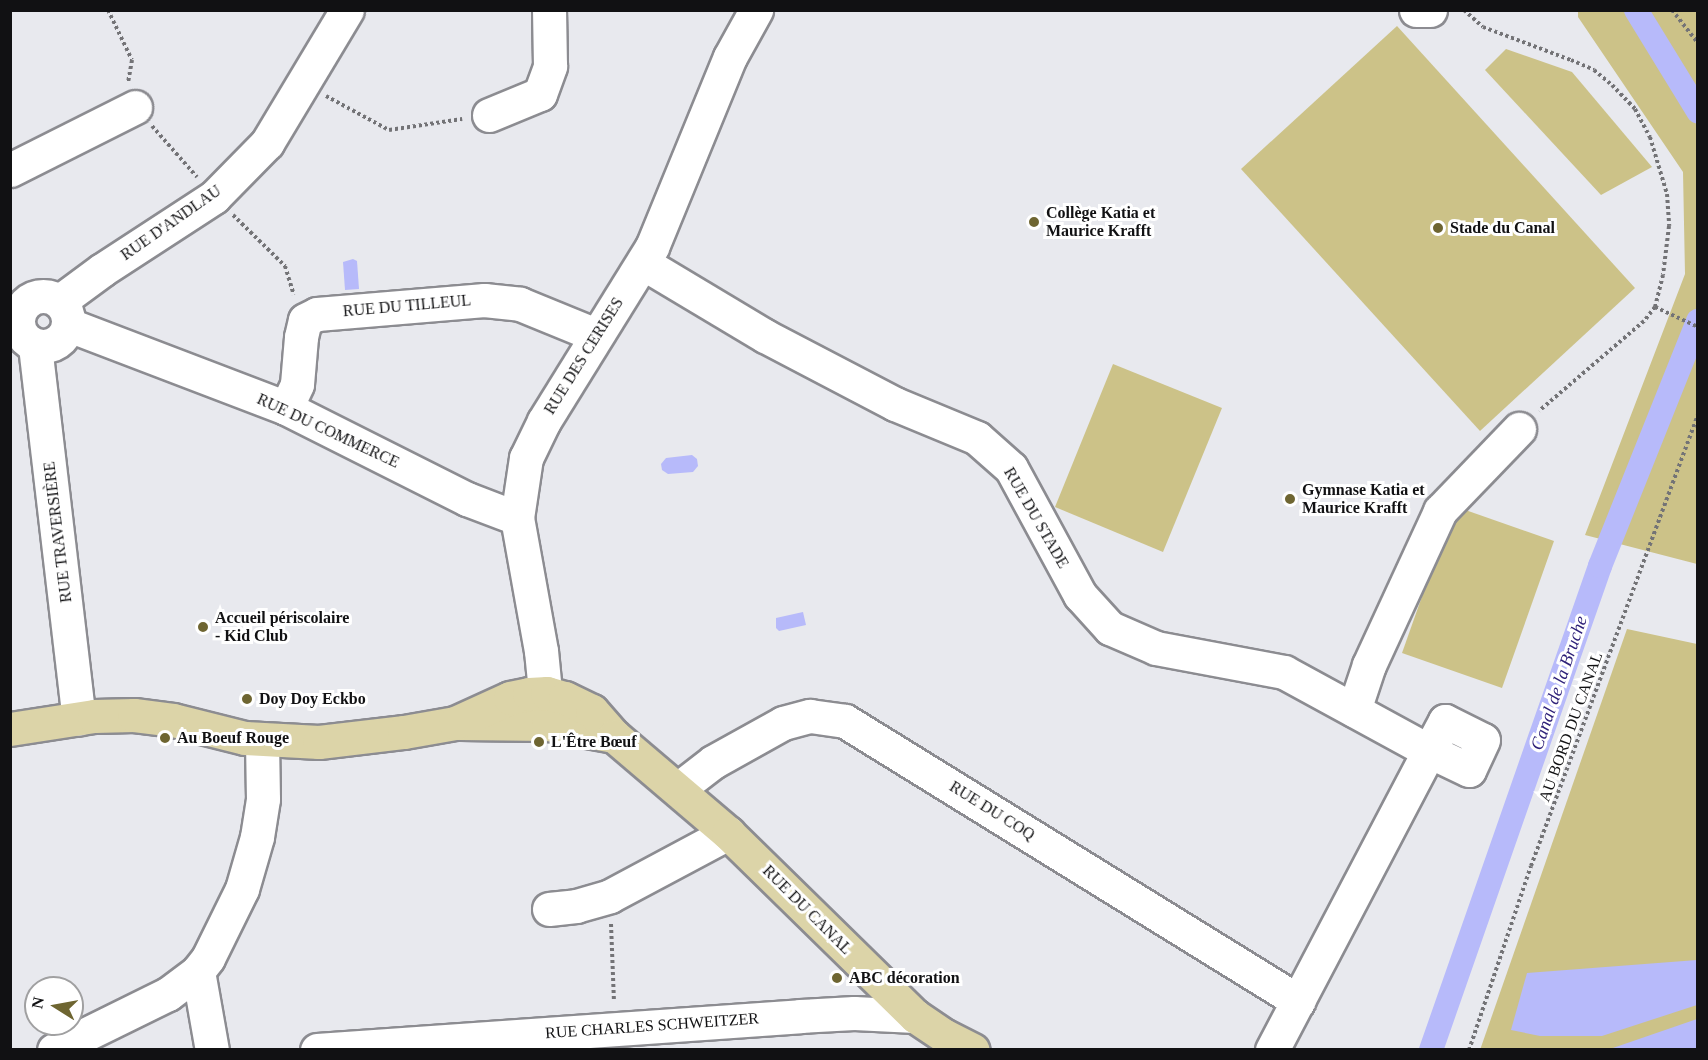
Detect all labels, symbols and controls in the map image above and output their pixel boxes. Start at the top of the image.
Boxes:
street label: RUE D'ANDLAU [117,181,225,265]
place label: Collège Katia et Maurice Krafft [1046,203,1155,241]
marker: Collège Katia et Maurice Krafft [1027,215,1041,229]
place label: Stade du Canal [1450,218,1555,238]
marker: Stade du Canal [1431,221,1445,235]
street label: RUE DU TILLEUL [342,291,472,321]
street label: RUE DES CERISES [540,294,628,418]
street label: RUE DU COMMERCE [254,390,402,472]
street label: RUE TRAVERSIÈRE [40,460,76,604]
street label: RUE DU STADE [999,464,1073,572]
place label: Gymnase Katia et Maurice Krafft [1302,480,1425,518]
marker: Gymnase Katia et Maurice Krafft [1283,492,1297,506]
place label: Accueil périscolaire - Kid Club [215,608,349,646]
water label: Canal de la Bruche [1526,613,1592,753]
marker: Accueil périscolaire - Kid Club [196,620,210,634]
street label: AU BORD DU CANAL [1535,650,1607,804]
place label: Doy Doy Eckbo [259,689,366,709]
marker: Doy Doy Eckbo [240,692,254,706]
place label: Au Boeuf Rouge [177,728,289,748]
marker: Au Boeuf Rouge [158,731,172,745]
place label: L'Être Bœuf [551,732,636,752]
marker: L'Être Bœuf [532,735,546,749]
street label: RUE DU COQ [946,777,1038,845]
street label: RUE DU CANAL [758,861,856,959]
place label: ABC décoration [849,968,960,988]
marker: ABC décoration [830,971,844,985]
north arrow [24,976,84,1036]
text: N [28,996,47,1010]
street label: RUE CHARLES SCHWEITZER [544,1009,760,1043]

